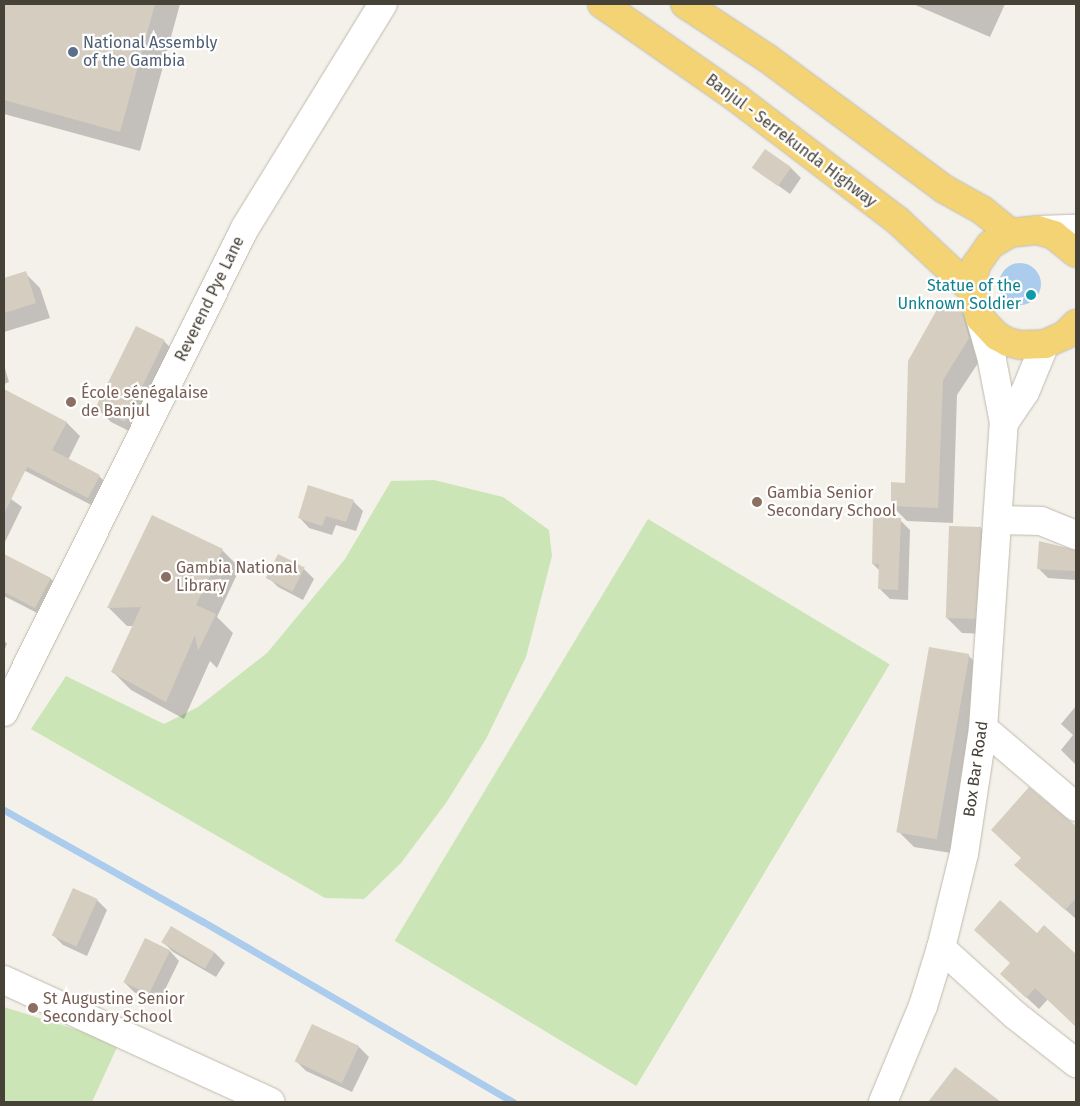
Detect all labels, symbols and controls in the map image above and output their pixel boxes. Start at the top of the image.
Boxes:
place label: National Assembly of the Gambia [83,33,217,71]
marker: National Assembly of the Gambia [67,46,79,58]
street label: Banjul - Serrekunda Highway [702,70,880,212]
street label: Reverend Pye Lane [171,233,249,365]
place label: Statue of the Unknown Soldier [897,276,1021,314]
marker: Statue of the Unknown Soldier [1025,289,1037,301]
place label: École sénégalaise de Banjul [81,383,208,421]
marker: École sénégalaise de Banjul [65,396,77,408]
place label: Gambia Senior Secondary School [767,483,896,521]
marker: Gambia Senior Secondary School [751,496,763,508]
place label: Gambia National Library [176,558,297,596]
marker: Gambia National Library [160,571,172,583]
street label: Box Bar Road [960,720,992,818]
place label: St Augustine Senior Secondary School [43,989,185,1027]
marker: St Augustine Senior Secondary School [27,1002,39,1014]

